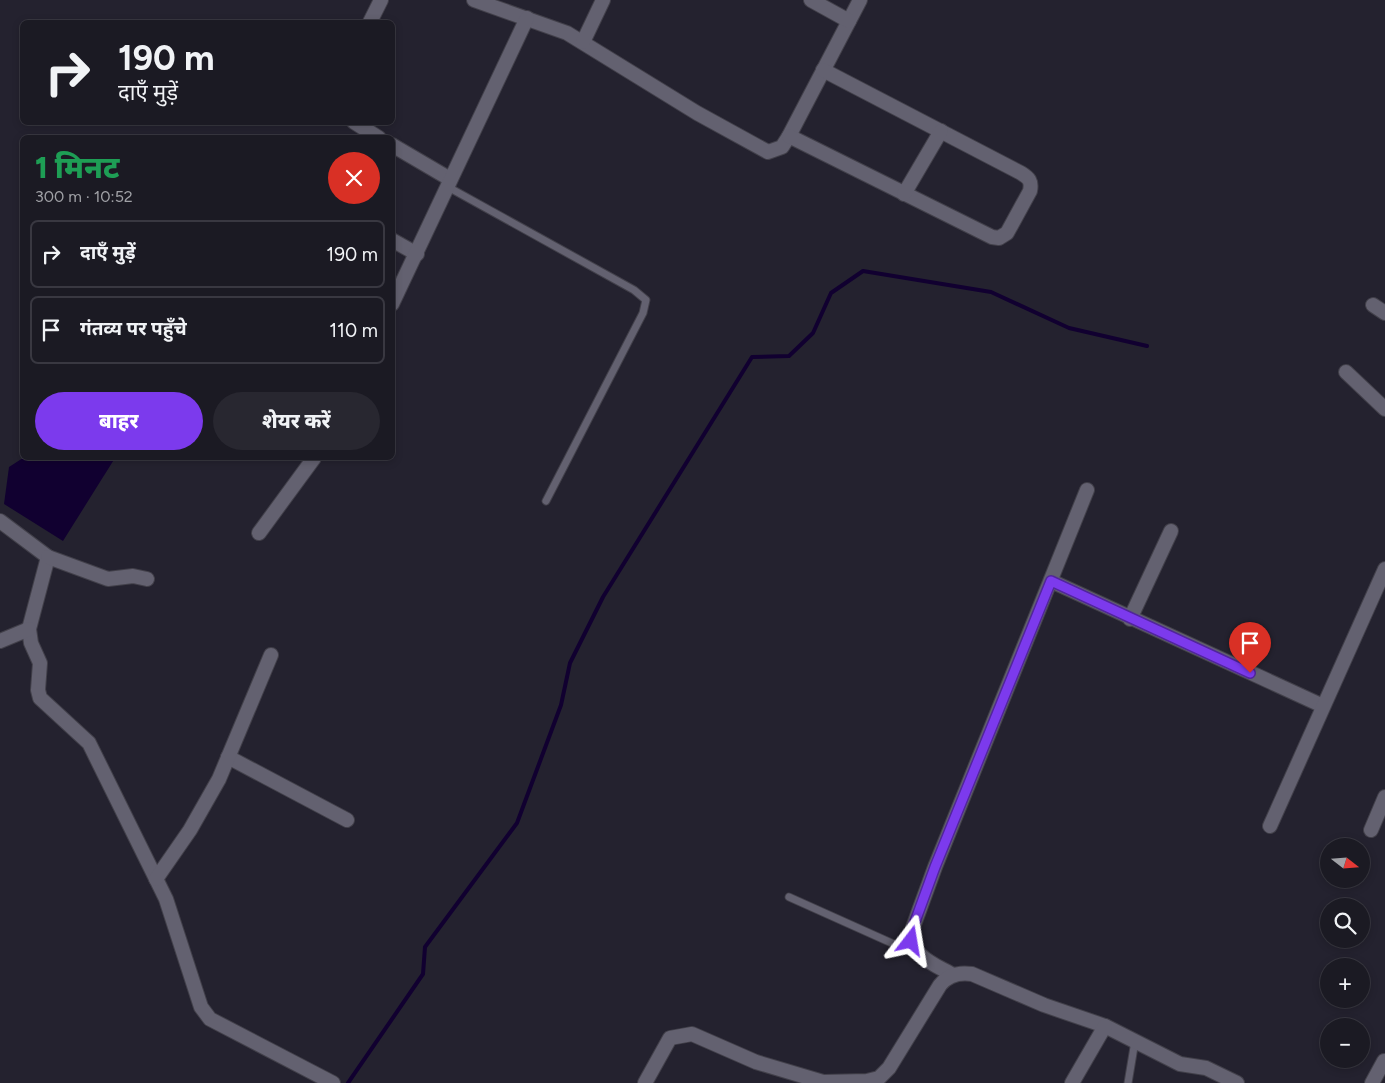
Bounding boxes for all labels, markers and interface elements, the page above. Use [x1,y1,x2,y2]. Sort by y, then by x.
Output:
text: 190 m [118,37,215,79]
icon: right [35,40,100,105]
text: दाएँ मुड़ें [118,79,178,106]
text: 1 मिनट [35,149,119,186]
button: close [328,152,380,204]
text: 300 m · 10:52 [35,187,133,206]
icon: right [37,240,65,268]
text: दाएँ मुड़ें [80,241,136,264]
text: 190 m [326,243,378,266]
icon: arrive [37,316,65,344]
text: गंतव्य पर पहुँचे [80,317,187,340]
text: 110 m [329,319,378,342]
button: बाहर [35,392,203,450]
button: शेयर करें [213,392,380,450]
pin [1229,622,1271,673]
icon: arrive [1236,629,1264,657]
north arrow [1320,838,1370,888]
map controls [1320,838,1370,1068]
button: search [1320,898,1370,948]
position arrow [884,914,936,966]
button: + [1320,958,1370,1008]
button: − [1320,1018,1370,1068]

